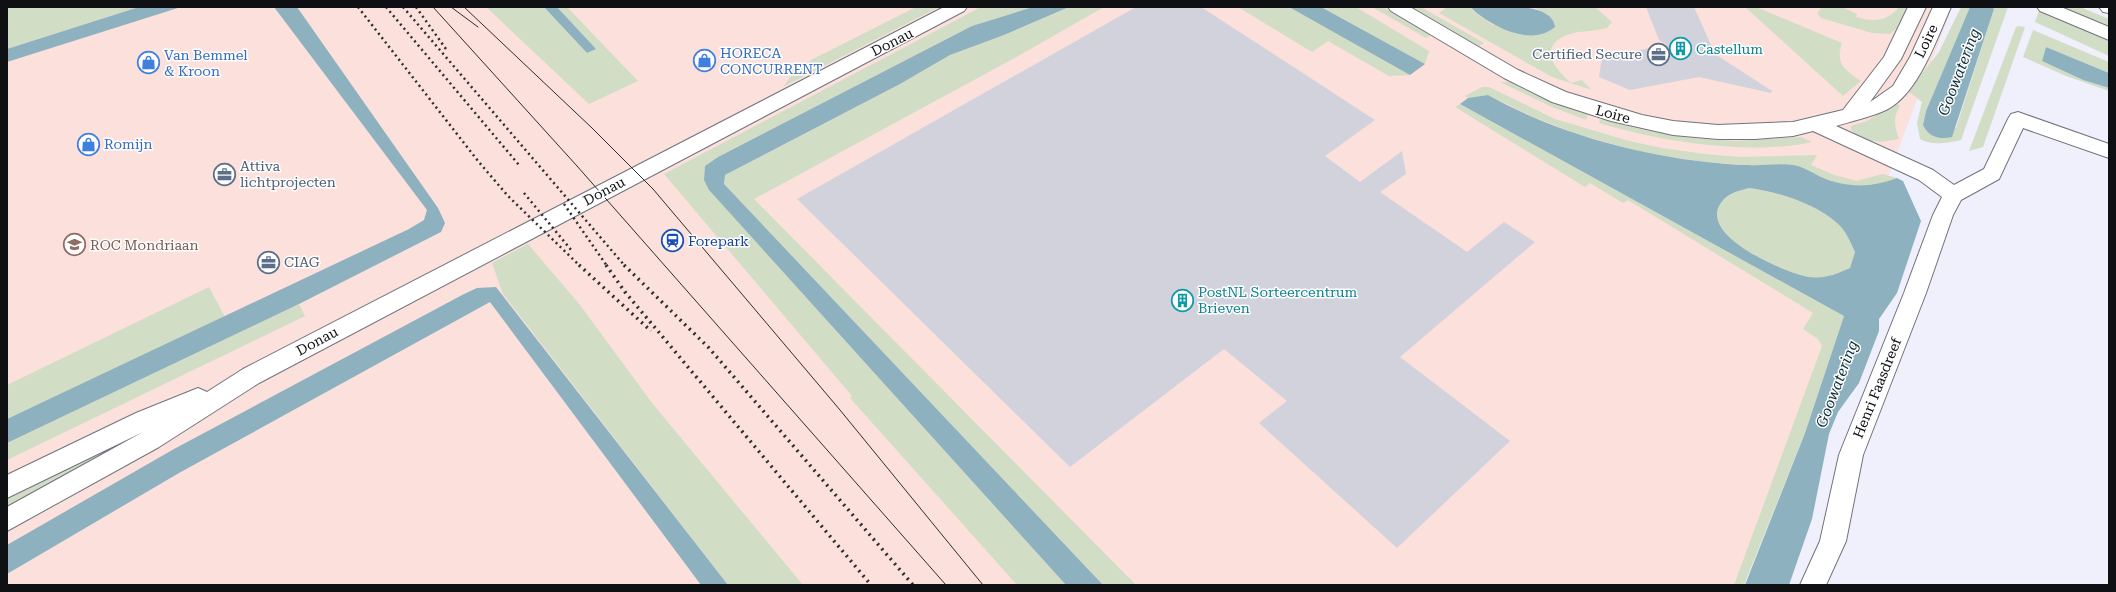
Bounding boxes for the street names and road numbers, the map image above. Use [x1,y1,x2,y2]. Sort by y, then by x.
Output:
street label: Loire [1911,21,1941,60]
street label: Donau [868,25,916,59]
street label: Loire [1594,102,1632,126]
street label: Donau [580,173,628,209]
street label: Donau [293,323,341,359]
street label: Henri Faasdreef [1850,335,1905,440]

